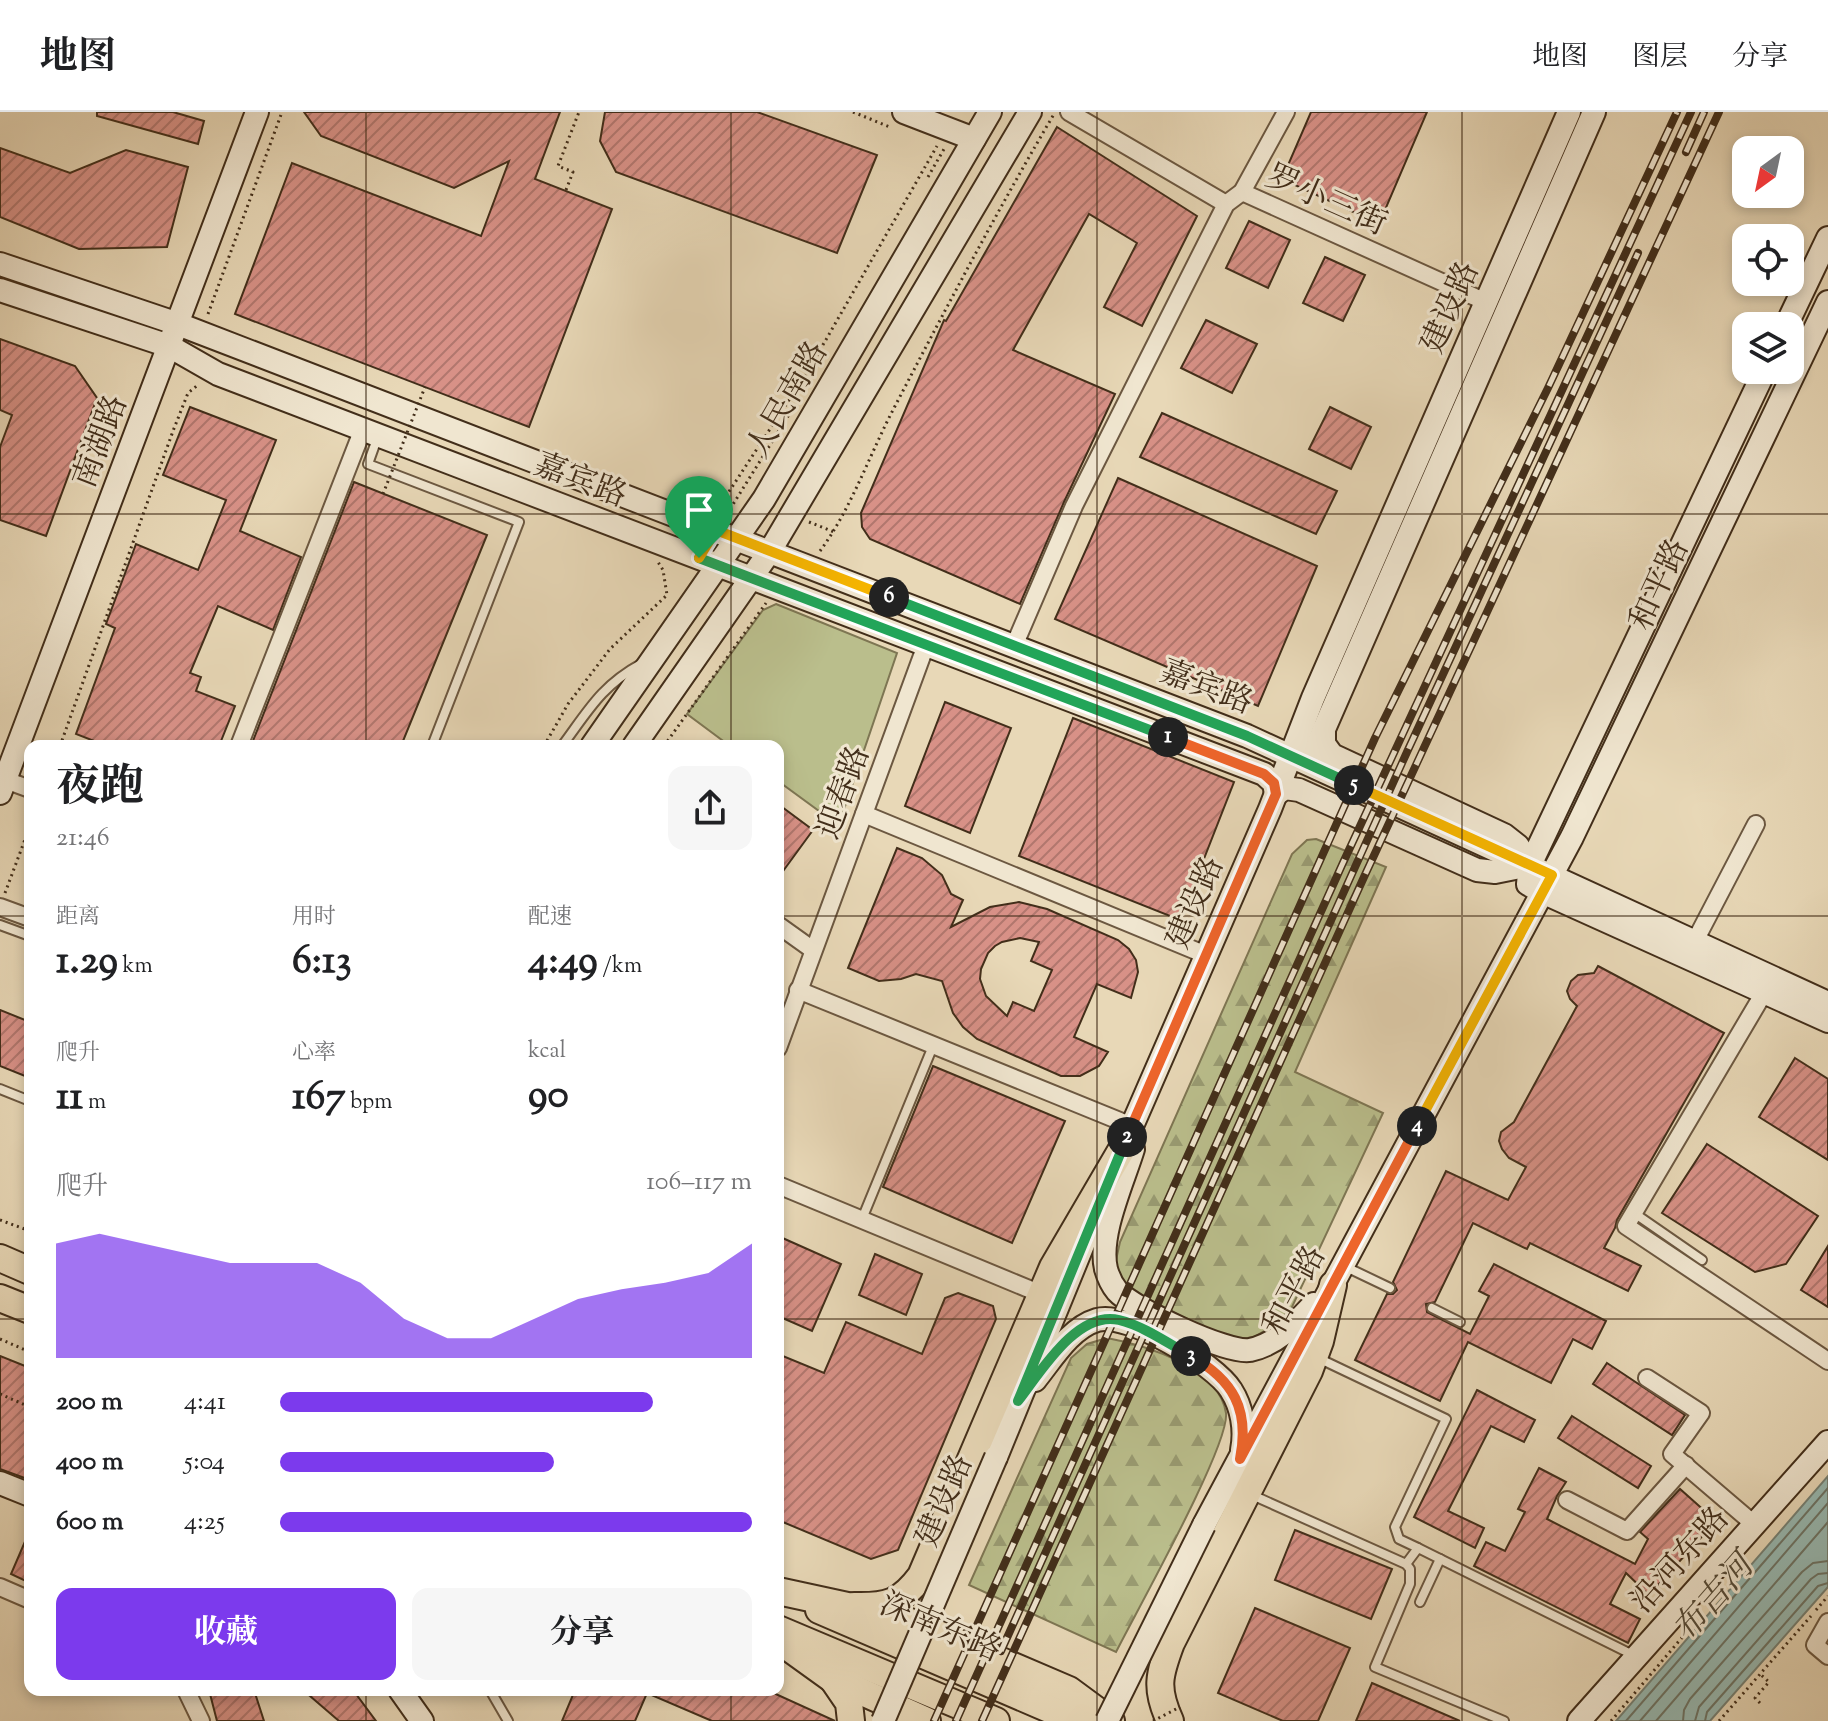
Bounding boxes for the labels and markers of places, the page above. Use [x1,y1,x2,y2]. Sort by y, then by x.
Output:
pin [665,476,733,558]
pin: 6 [869,577,909,617]
pin: 1 [1148,717,1188,757]
pin: 5 [1334,765,1374,805]
pin: 4 [1397,1106,1437,1146]
pin: 2 [1107,1117,1147,1157]
pin: 3 [1171,1336,1211,1376]

